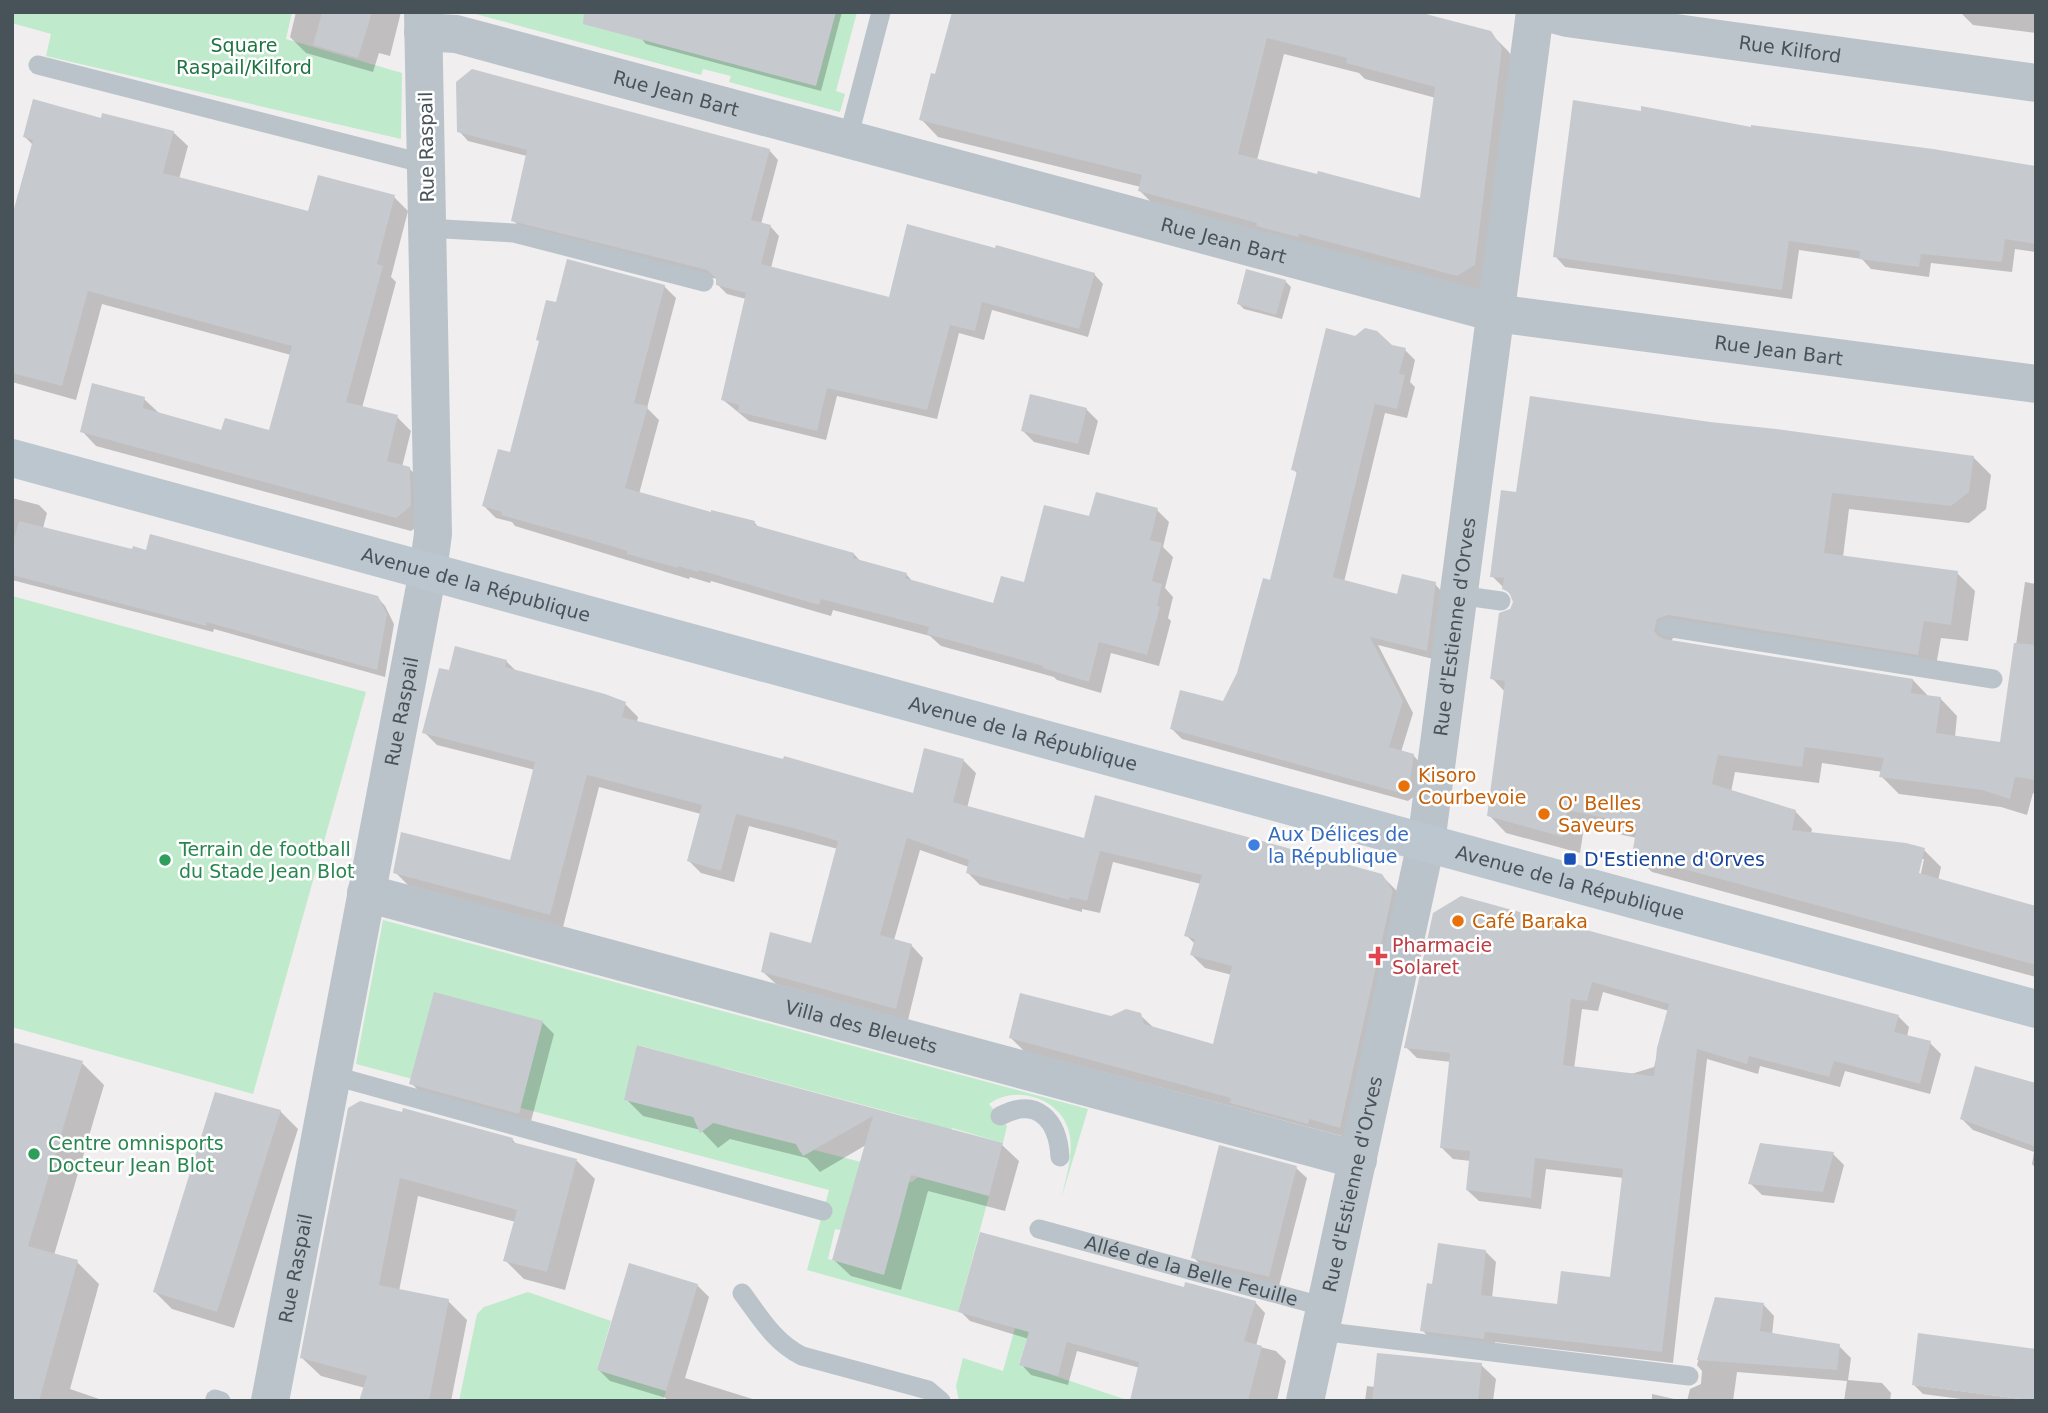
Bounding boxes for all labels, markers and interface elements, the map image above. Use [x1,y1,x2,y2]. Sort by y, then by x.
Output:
street label: Rue Kilford [1738,31,1843,67]
park label: Square Raspail/Kilford [176,34,312,78]
street label: Rue Jean Bart [611,66,741,120]
street label: Rue Raspail [414,91,438,203]
street label: Rue Jean Bart [1159,213,1289,268]
street label: Rue Jean Bart [1713,331,1844,370]
street label: Rue d'Estienne d'Orves [1429,516,1480,738]
street label: Avenue de la République [359,543,593,626]
street label: Rue Raspail [380,655,422,768]
street label: Avenue de la République [906,692,1140,775]
place label: Kisoro Courbevoie [1418,764,1526,808]
marker: Kisoro Courbevoie [1396,778,1412,794]
place label: O' Belles Saveurs [1558,792,1641,836]
marker: O' Belles Saveurs [1536,806,1552,822]
place label: Aux Délices de la République [1268,823,1409,867]
marker: Aux Délices de la République [1246,837,1262,853]
place label: Terrain de football du Stade Jean Blot [178,838,355,882]
street label: Avenue de la République [1453,841,1687,924]
place label: D'Estienne d'Orves [1584,848,1765,870]
marker: D'Estienne d'Orves [1562,851,1578,867]
marker: Terrain de football du Stade Jean Blot [157,852,173,868]
place label: Café Baraka [1472,910,1588,932]
marker: Café Baraka [1450,913,1466,929]
place label: Pharmacie Solaret [1392,934,1492,978]
marker: Pharmacie Solaret [1370,948,1386,964]
street label: Villa des Bleuets [783,995,940,1057]
street label: Rue d'Estienne d'Orves [1318,1074,1386,1294]
place label: Centre omnisports Docteur Jean Blot [48,1132,224,1176]
marker: Centre omnisports Docteur Jean Blot [26,1146,42,1162]
street label: Rue Raspail [274,1212,316,1325]
street label: Allée de la Belle Feuille [1082,1231,1300,1310]

